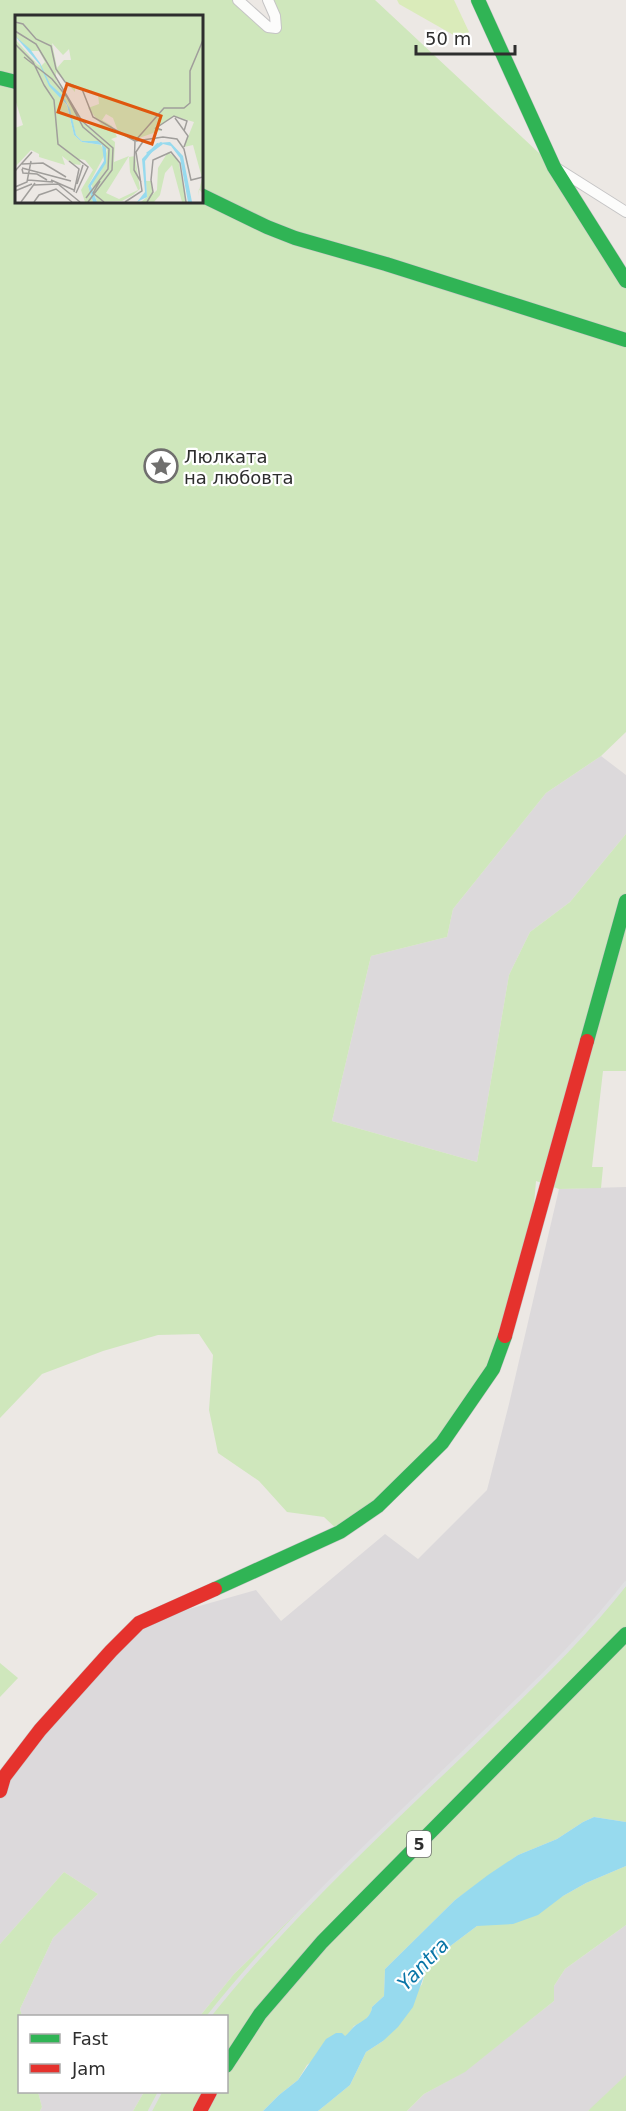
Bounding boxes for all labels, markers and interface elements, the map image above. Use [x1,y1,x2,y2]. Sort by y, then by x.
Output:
inset map [15,15,202,202]
scale bar [416,18,515,56]
text: 50 m [425,28,471,49]
place label: Люлката на любовта [184,446,293,488]
place icon: Люлката на любовта [143,448,179,484]
road number: 5 [407,1831,431,1857]
water label: Yantra [392,1933,454,1995]
legend [18,2015,228,2093]
text: Fast [72,2028,108,2049]
text: Jam [71,2058,106,2079]

